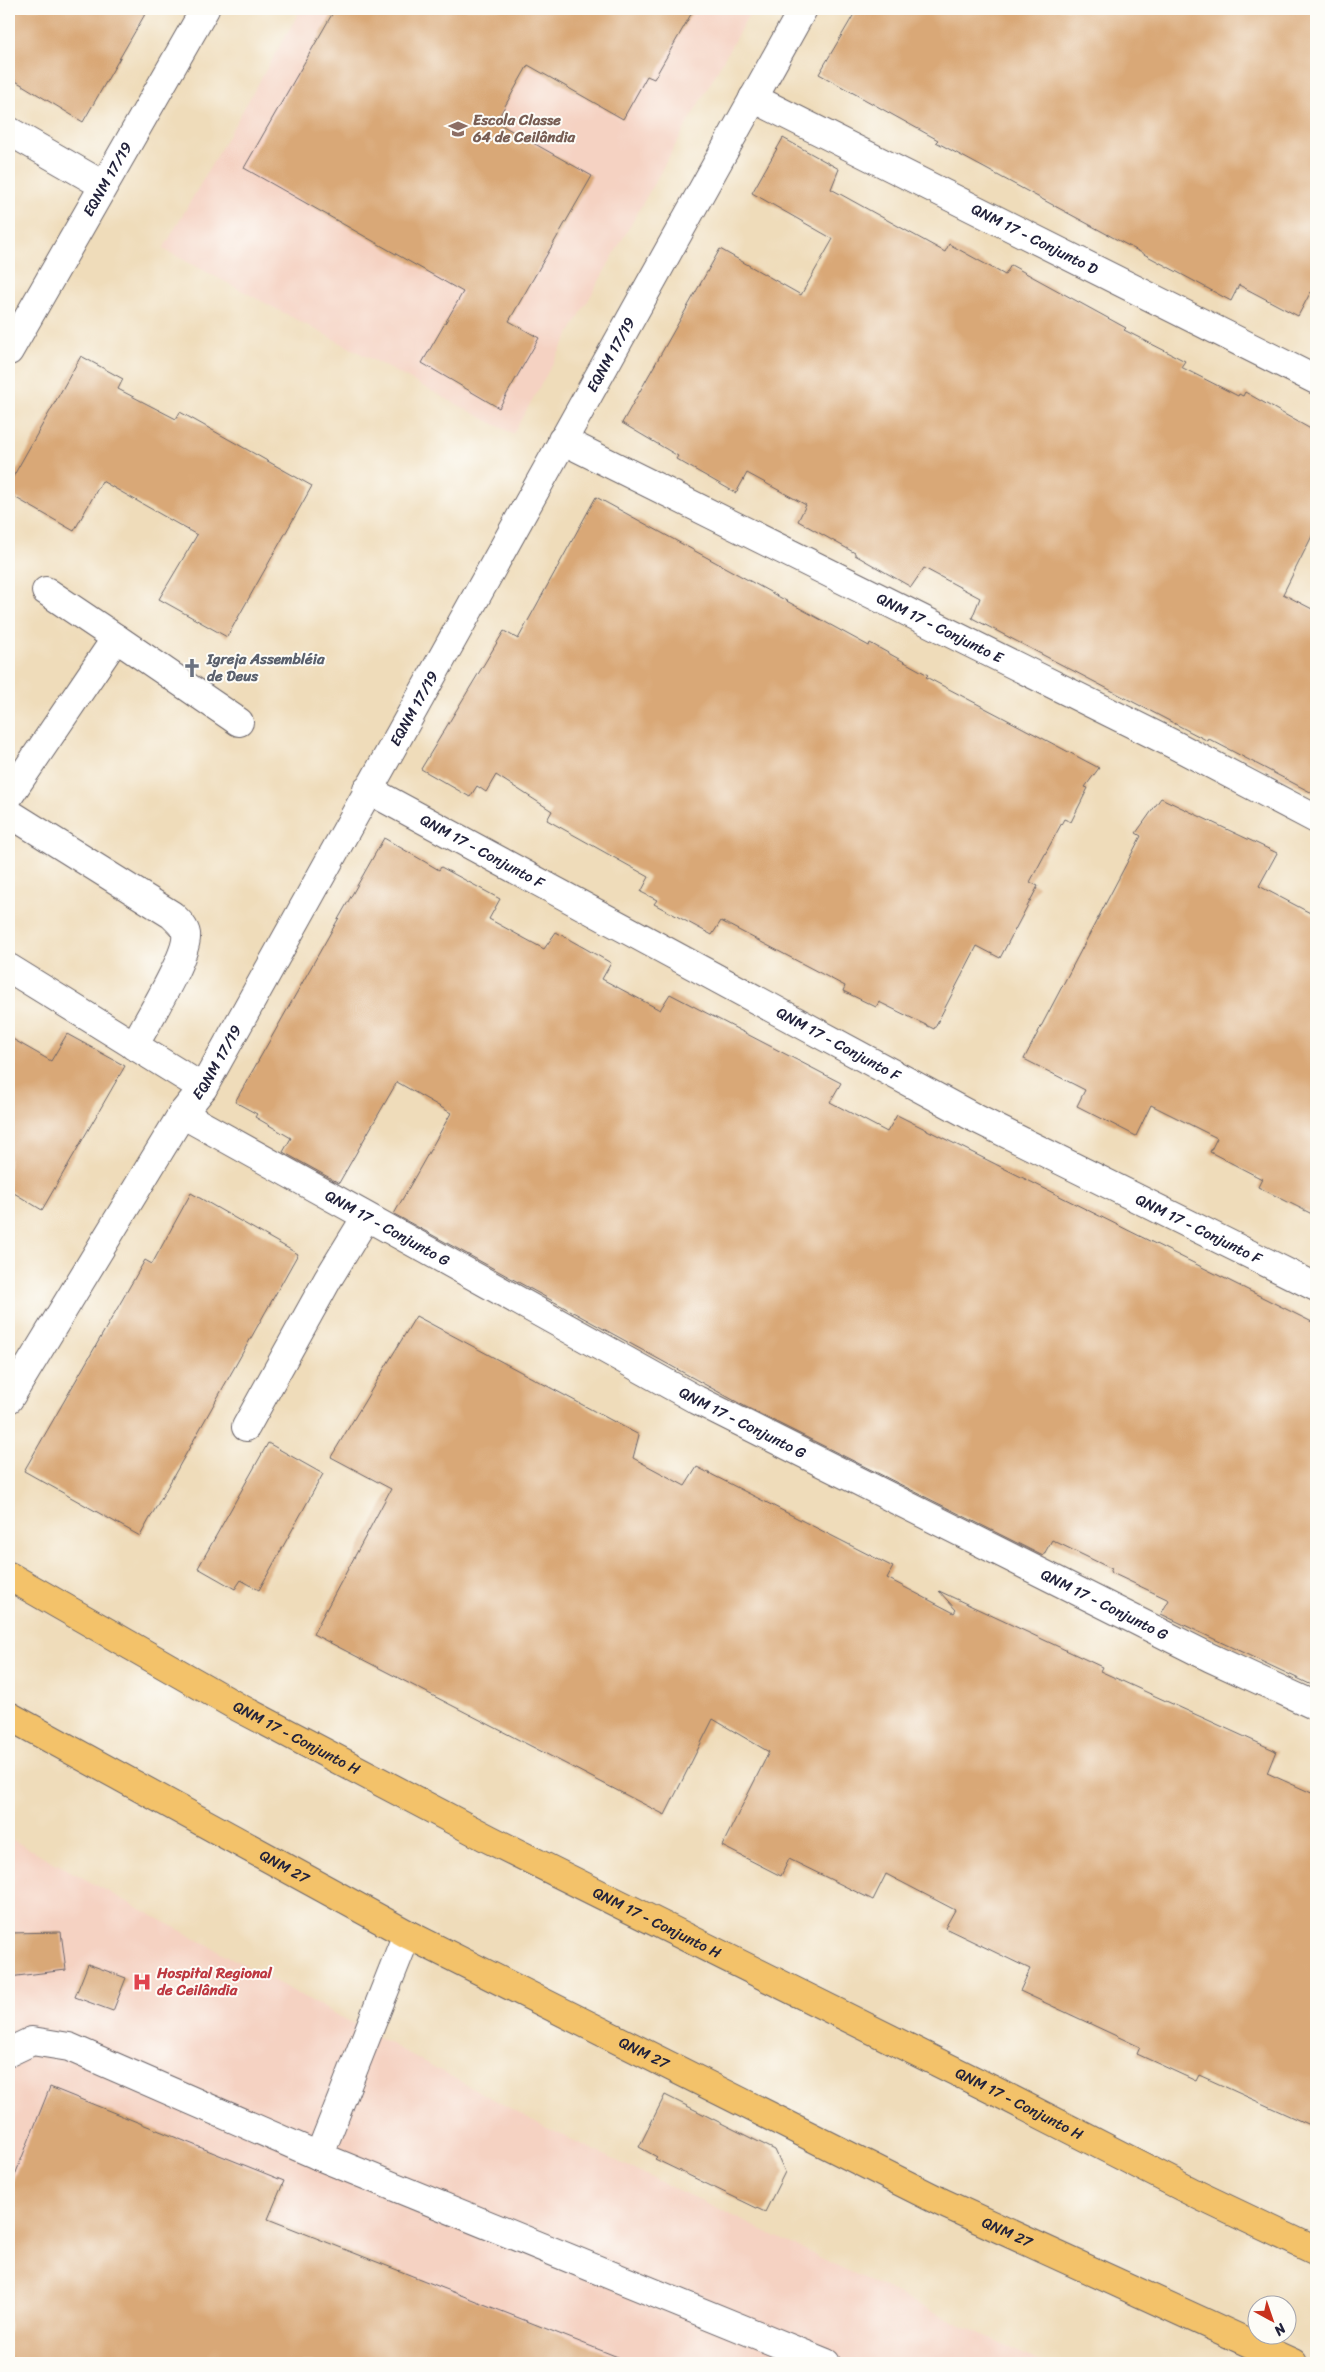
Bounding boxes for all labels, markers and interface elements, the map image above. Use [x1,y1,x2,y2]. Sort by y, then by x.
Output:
place label: Escola Classe 64 de Ceilândia [472,107,576,150]
school or university icon: Escola Classe 64 de Ceilândia [447,118,469,140]
street label: EQNM 17/19 [76,137,139,222]
street label: QNM 17 - Conjunto D [967,196,1103,282]
street label: EQNM 17/19 [579,312,642,397]
street label: QNM 17 - Conjunto E [872,585,1009,671]
place label: Igreja Assembléia de Deus [206,646,325,689]
church icon: Igreja Assembléia de Deus [181,657,203,679]
street label: EQNM 17/19 [383,666,445,751]
street label: QNM 17 - Conjunto F [415,807,550,896]
street label: QNM 17 - Conjunto F [771,1000,906,1089]
street label: EQNM 17/19 [185,1020,249,1106]
street label: QNM 17 - Conjunto G [320,1183,455,1274]
street label: QNM 17 - Conjunto F [1131,1187,1267,1272]
street label: QNM 17 - Conjunto G [674,1379,811,1466]
street label: QNM 17 - Conjunto G [1036,1562,1173,1648]
street label: QNM 17 - Conjunto H [228,1694,365,1782]
street label: QNM 27 [255,1843,315,1892]
street label: QNM 17 - Conjunto H [588,1880,726,1966]
place label: Hospital Regional de Ceilândia [156,1960,273,2003]
hospital icon: Hospital Regional de Ceilândia [131,1971,153,1993]
street label: QNM 27 [614,2029,675,2077]
street label: QNM 17 - Conjunto H [951,2060,1088,2147]
street label: QNM 27 [977,2209,1038,2256]
north arrow [1248,2294,1298,2344]
text: N [1268,2316,1293,2342]

